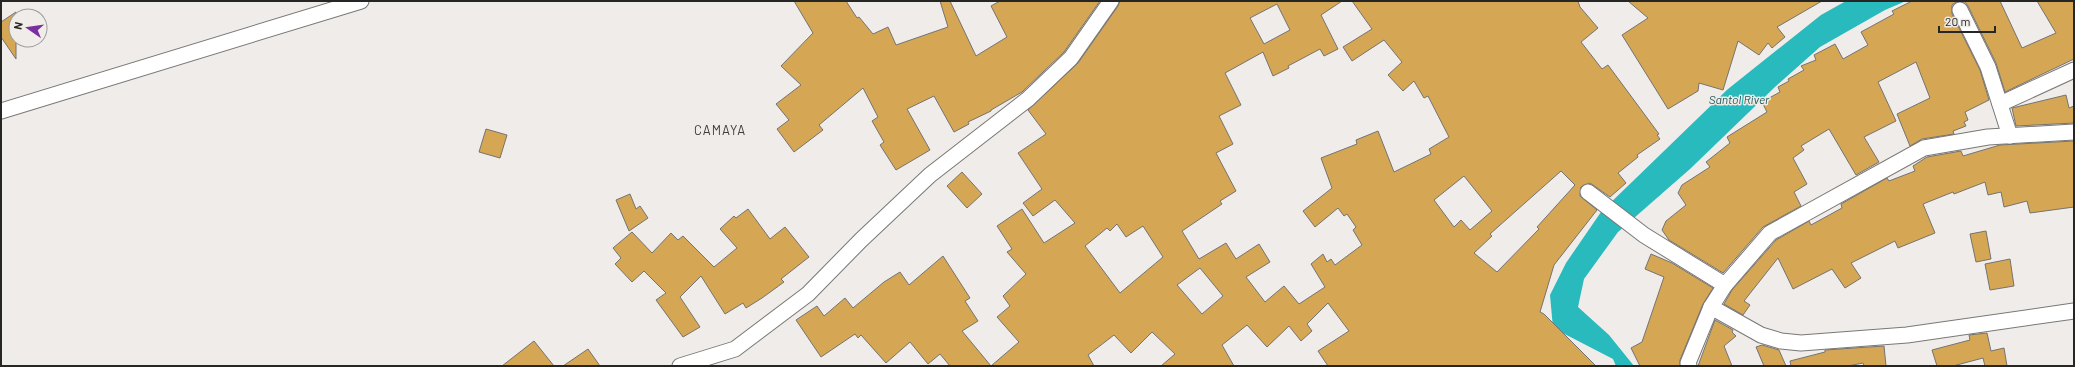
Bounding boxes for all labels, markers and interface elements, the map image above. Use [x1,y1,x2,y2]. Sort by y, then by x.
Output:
north arrow [8,8,48,48]
scale bar [1939,8,1995,34]
text: 20 m [1945,14,1971,28]
text: N [11,21,25,31]
water label: Santol River [1709,92,1770,106]
district label: CAMAYA [694,122,746,138]

